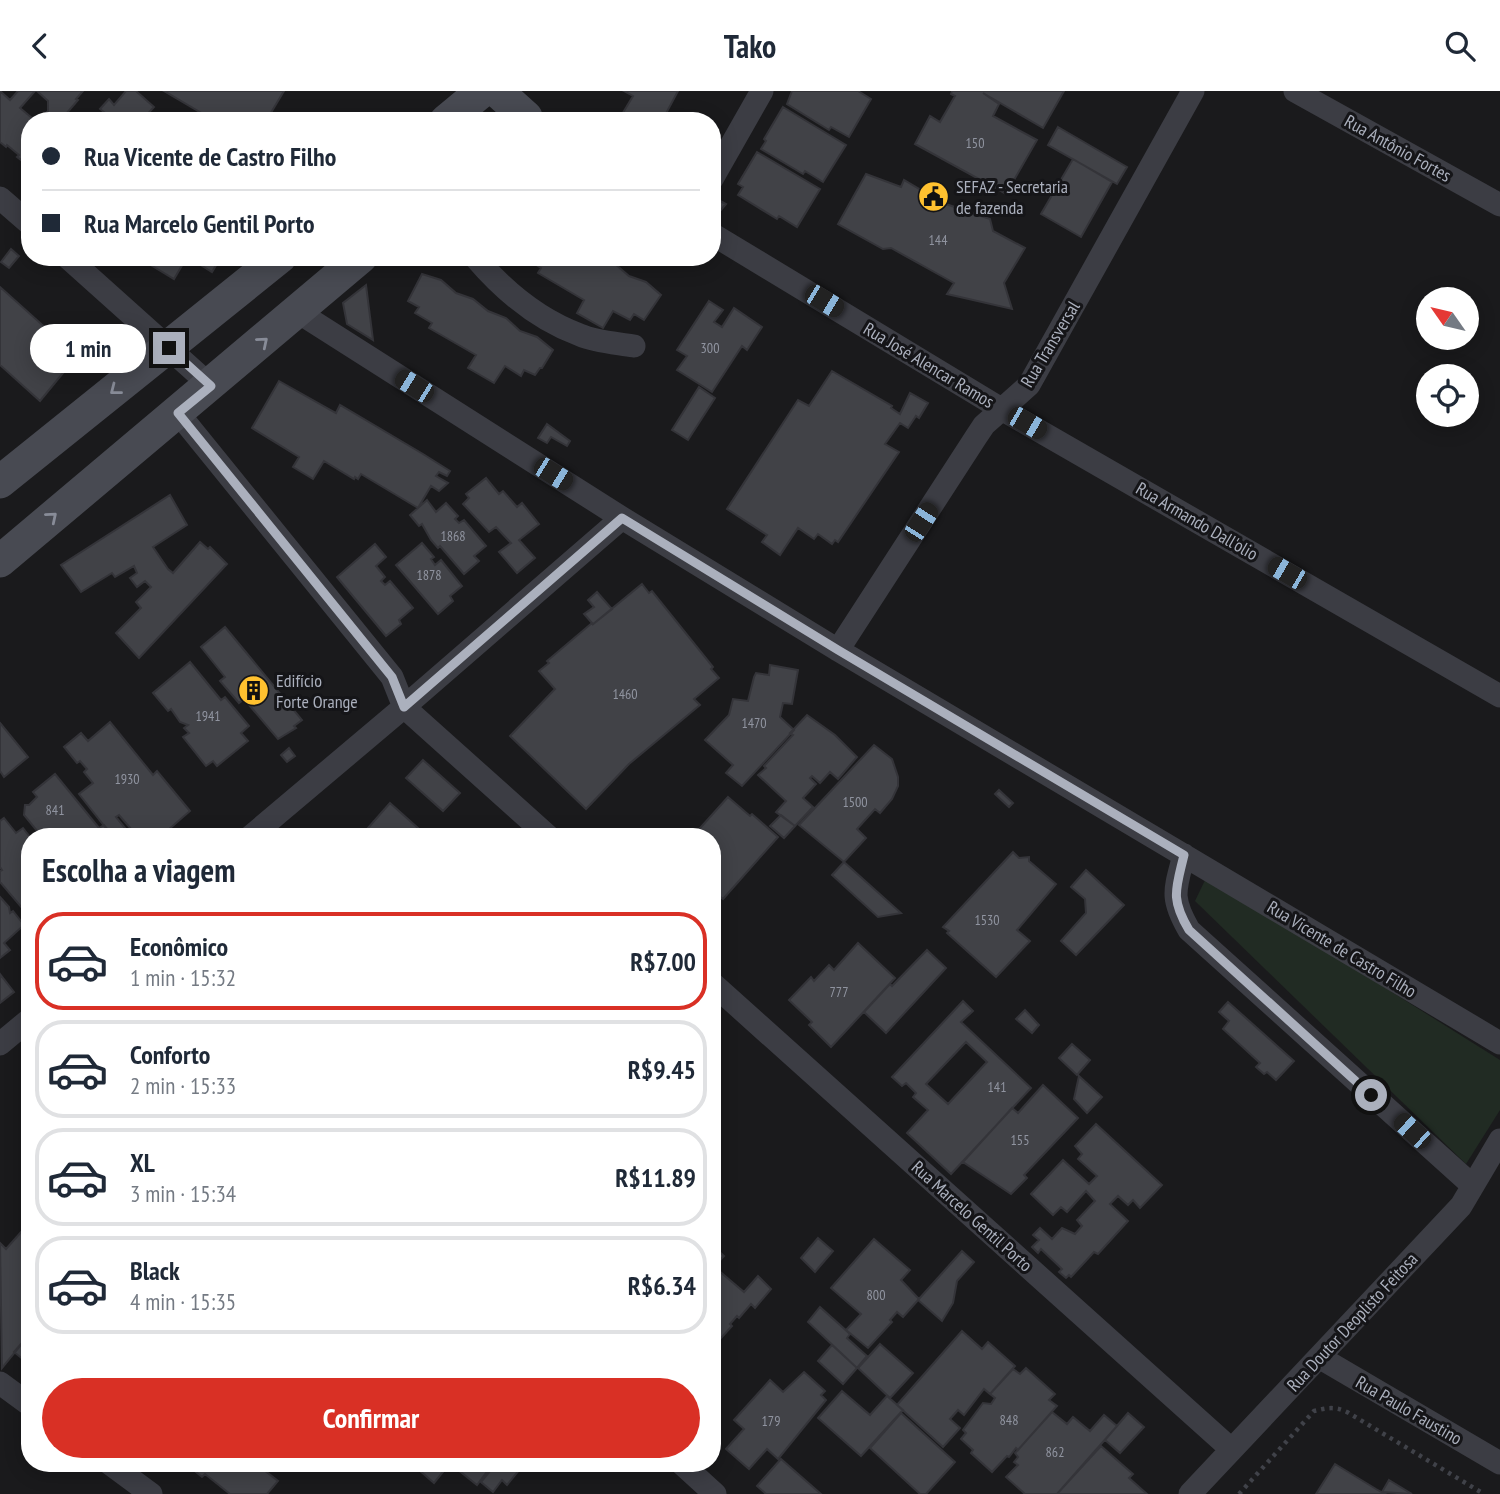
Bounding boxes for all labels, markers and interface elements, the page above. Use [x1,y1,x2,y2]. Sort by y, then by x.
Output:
text: Tako [724,25,776,67]
icon: back [21,27,59,65]
icon: search [1441,27,1479,65]
street label: Rua Antônio Fortes [1341,109,1455,187]
house number: 150 [966,134,984,152]
text: Rua Vicente de Castro Filho [84,140,336,173]
place label: SEFAZ - Secretaria de fazenda [956,175,1068,219]
public building icon: SEFAZ - Secretaria de fazenda [916,179,950,213]
text: Rua Marcelo Gentil Porto [84,207,315,240]
house number: 144 [929,231,948,249]
car [801,281,848,321]
north arrow [1416,287,1479,350]
map controls [1416,287,1479,427]
street label: Rua Transversal [1015,296,1085,391]
street label: Rua José Alencar Ramos [860,317,998,413]
callout: 1 min [29,323,144,373]
route end [153,332,185,364]
text: 1 min [65,334,111,363]
one-way arrow [254,338,267,350]
house number: 300 [701,339,719,357]
button: locate [1416,364,1479,427]
car [391,366,438,406]
one-way arrow [111,382,123,395]
car [1004,403,1051,443]
car [530,454,577,494]
street label: Rua Armando Dall'olio [1132,477,1262,565]
car [901,499,942,545]
one-way arrow [44,513,57,525]
house number: 1868 [440,527,466,545]
car [1264,553,1311,593]
house number: 1878 [416,566,442,584]
place label: Edifício Forte Orange [276,669,358,713]
building icon: Edifício Forte Orange [236,673,270,707]
house number: 1460 [612,685,638,703]
house number: 1941 [195,707,221,725]
house number: 1470 [741,714,767,732]
house number: 1930 [114,770,140,788]
house number: 1500 [842,793,868,811]
house number: 841 [46,801,64,819]
text: Escolha a viagem [42,849,235,891]
street label: Rua Vicente de Castro Filho [1263,895,1421,1003]
house number: 1530 [974,911,1000,929]
icon: car [46,930,109,993]
text: Econômico [130,930,228,963]
text: R$7.00 [630,945,696,978]
text: 1 min · 15:32 [130,963,236,992]
house number: 777 [830,983,848,1001]
icon: car [46,1038,109,1101]
text: Conforto [130,1038,210,1071]
text: R$9.45 [628,1053,696,1086]
text: 2 min · 15:33 [130,1071,236,1100]
house number: 141 [988,1078,1006,1096]
route start [1355,1079,1387,1111]
car [1390,1109,1435,1153]
house number: 155 [1011,1131,1029,1149]
icon: car [46,1146,109,1209]
text: XL [130,1146,155,1179]
street label: Rua Marcelo Gentil Porto [907,1156,1037,1276]
text: R$11.89 [615,1161,696,1194]
text: 3 min · 15:34 [130,1179,236,1208]
street label: Rua Doutor Deoplisto Feitosa [1282,1248,1422,1396]
icon: car [46,1254,109,1317]
text: Black [130,1254,180,1287]
text: R$6.34 [628,1269,696,1302]
house number: 800 [867,1286,885,1304]
text: 4 min · 15:35 [130,1287,236,1316]
street label: Rua Paulo Faustino [1352,1370,1466,1450]
button: Confirmar [42,1378,700,1458]
house number: 848 [1000,1411,1018,1429]
house number: 179 [762,1412,780,1430]
house number: 862 [1046,1443,1064,1461]

